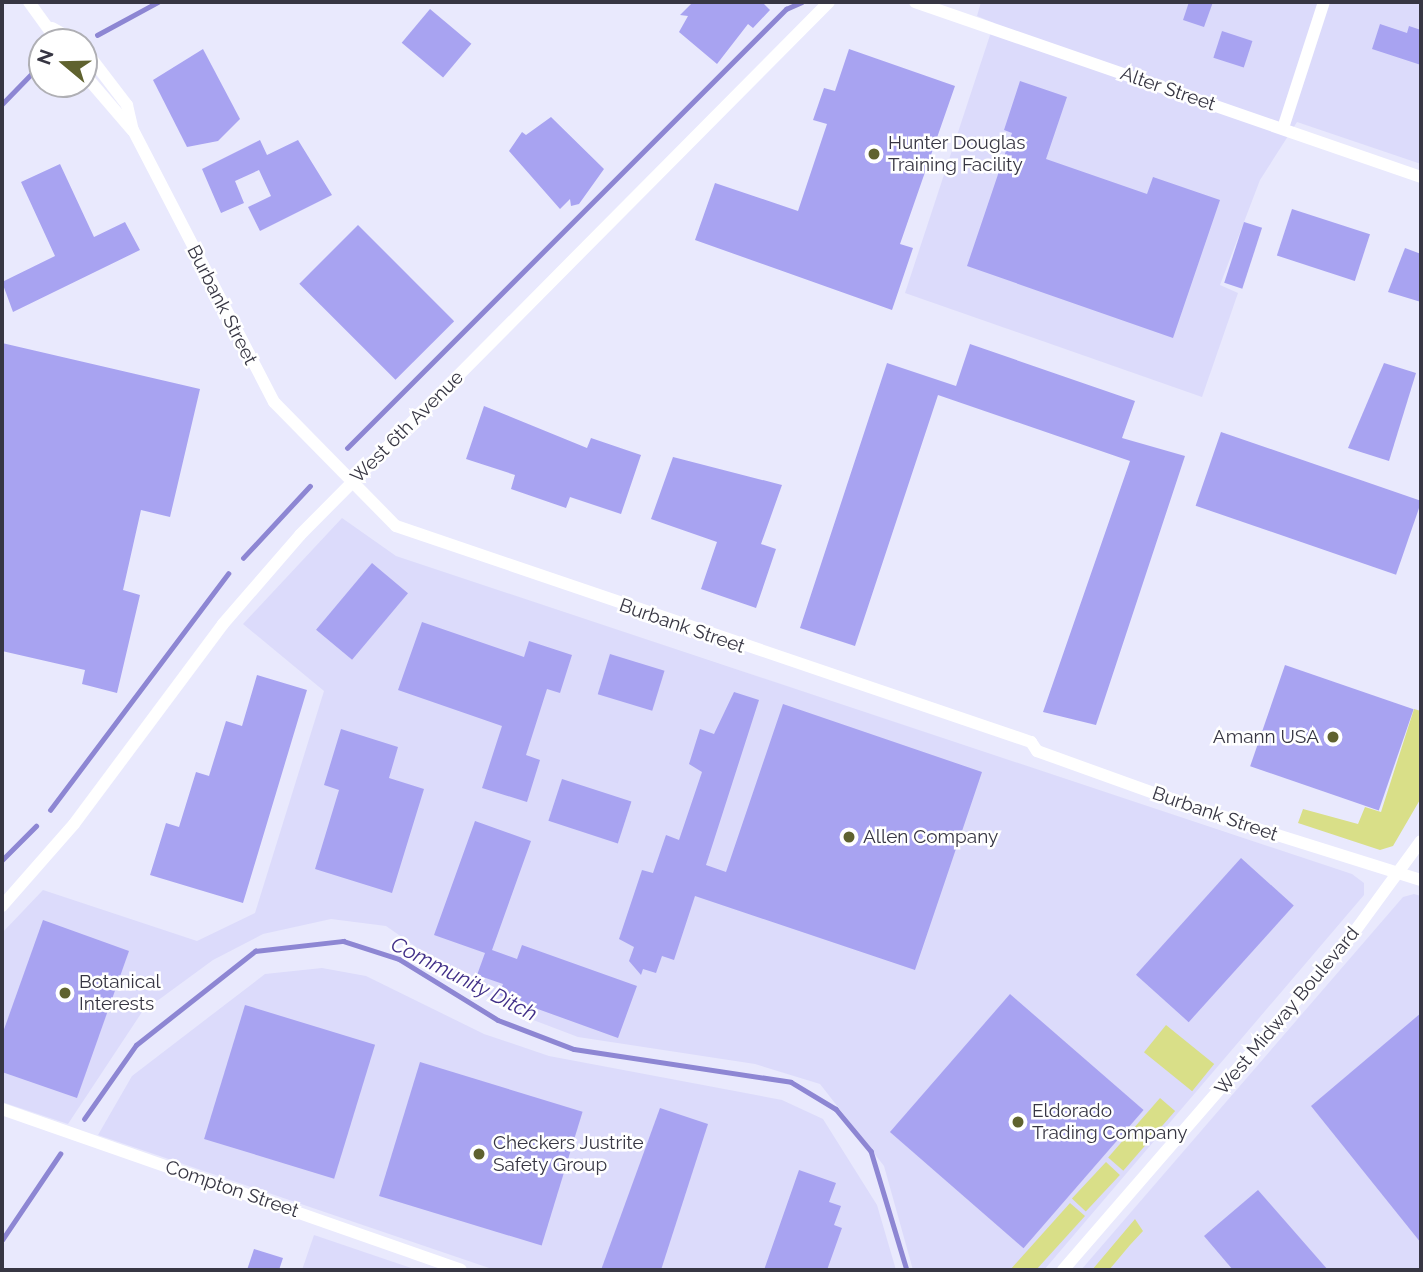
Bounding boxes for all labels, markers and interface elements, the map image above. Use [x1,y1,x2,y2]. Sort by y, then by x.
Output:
north arrow [28,28,98,98]
text: N [32,46,58,67]
street label: Alter Street [1117,62,1219,116]
place label: Hunter Douglas Training Facility [888,132,1026,176]
marker: Hunter Douglas Training Facility [866,146,882,162]
street label: Burbank Street [182,241,262,369]
street label: West 6th Avenue [346,366,468,488]
street label: Burbank Street [616,594,748,658]
place label: Amann USA [1213,726,1319,748]
marker: Amann USA [1325,729,1341,745]
street label: Burbank Street [1149,782,1281,846]
place label: Allen Company [863,826,998,848]
marker: Allen Company [841,829,857,845]
street label: West Midway Boulevard [1210,922,1364,1100]
water label: Community Ditch [386,931,542,1027]
place label: Botanical Interests [79,971,161,1015]
marker: Botanical Interests [57,985,73,1001]
place label: Eldorado Trading Company [1032,1100,1188,1144]
marker: Eldorado Trading Company [1010,1114,1026,1130]
place label: Checkers Justrite Safety Group [493,1132,644,1176]
marker: Checkers Justrite Safety Group [471,1146,487,1162]
street label: Compton Street [162,1156,302,1222]

